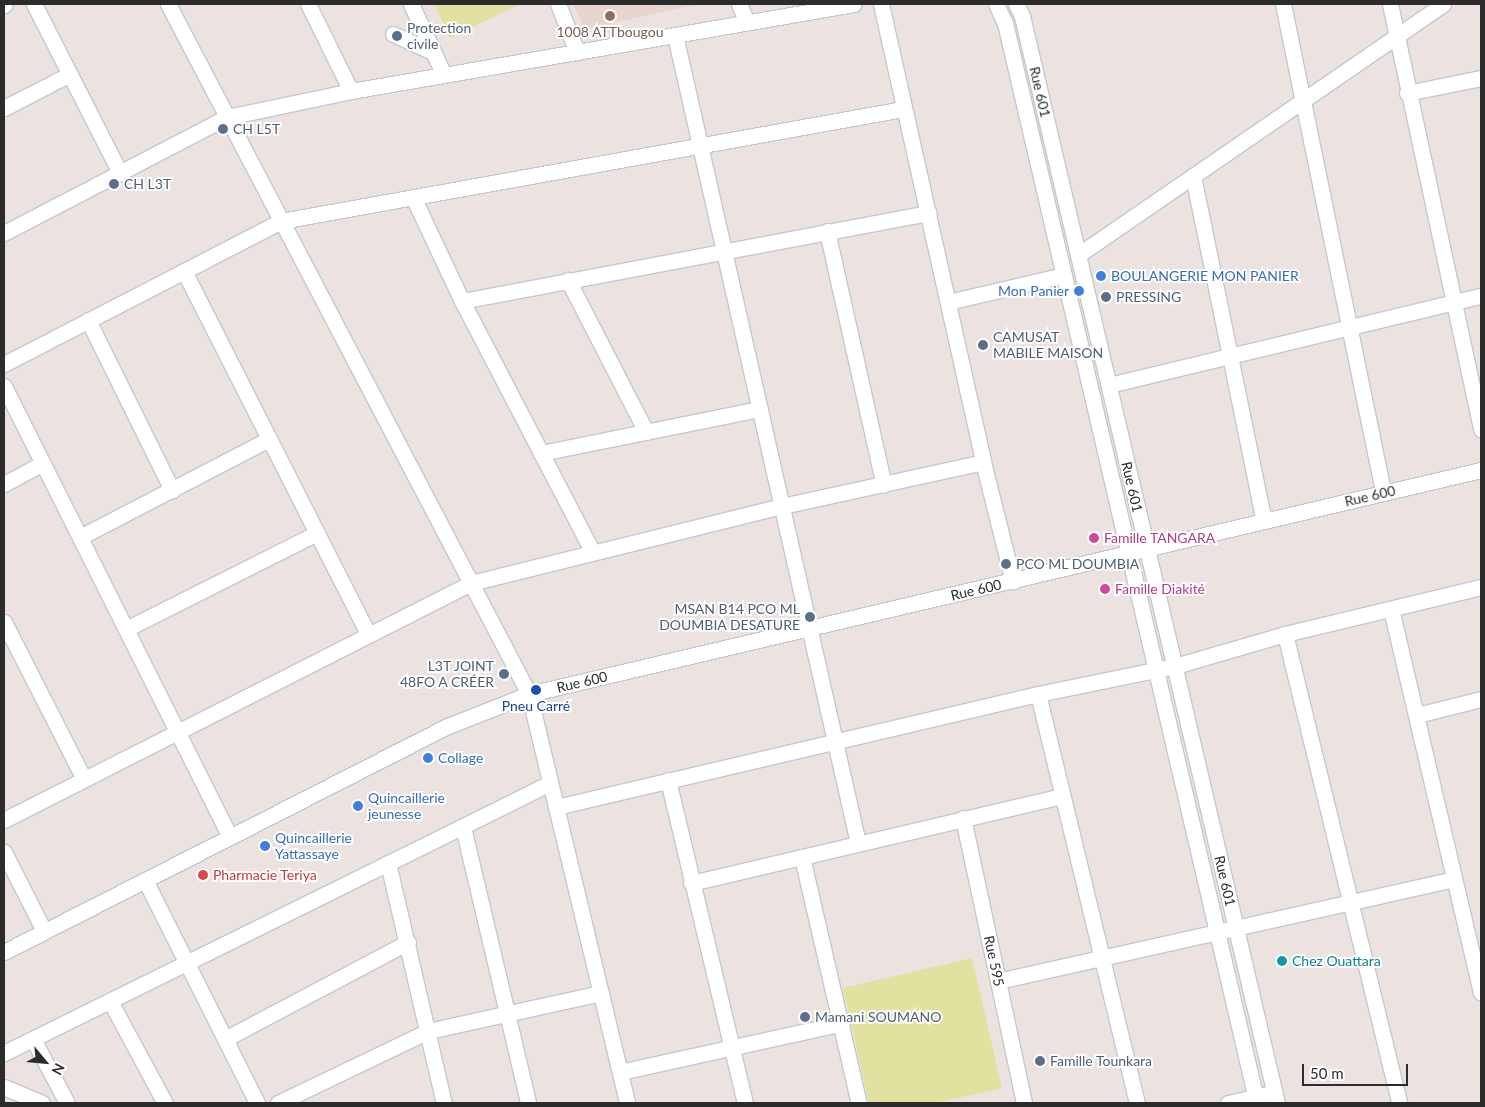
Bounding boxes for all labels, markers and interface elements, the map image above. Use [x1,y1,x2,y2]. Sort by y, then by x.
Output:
marker: 1008 ATTbougou [604,10,616,22]
place label: Protection civile [407,20,471,52]
place label: 1008 ATTbougou [556,24,664,40]
marker: Protection civile [391,30,403,42]
street label: Rue 601 [1026,65,1054,119]
place label: CH L5T [233,121,280,137]
marker: CH L5T [217,123,229,135]
place label: CH L3T [124,176,171,192]
marker: CH L3T [108,178,120,190]
place label: BOULANGERIE MON PANIER [1111,268,1299,284]
marker: BOULANGERIE MON PANIER [1095,270,1107,282]
place label: Mon Panier [998,283,1069,299]
marker: Mon Panier [1073,285,1085,297]
place label: PRESSING [1116,289,1181,305]
marker: PRESSING [1100,291,1112,303]
place label: CAMUSAT MABILE MAISON [993,329,1103,362]
marker: CAMUSAT MABILE MAISON [977,339,989,351]
street label: Rue 601 [1118,460,1146,514]
street label: Rue 600 [1343,482,1397,510]
place label: Famille TANGARA [1104,530,1216,546]
marker: Famille TANGARA [1088,532,1100,544]
place label: PCO ML DOUMBIA [1016,556,1140,572]
marker: PCO ML DOUMBIA [1000,558,1012,570]
street label: Rue 600 [949,576,1003,604]
place label: Famille Diakité [1115,581,1205,597]
marker: Famille Diakité [1099,583,1111,595]
place label: MSAN B14 PCO ML DOUMBIA DESATURE [659,601,800,634]
marker: MSAN B14 PCO ML DOUMBIA DESATURE [804,611,816,623]
place label: L3T JOINT 48FO A CRÉER [399,658,494,690]
marker: L3T JOINT 48FO A CRÉER [498,668,510,680]
street label: Rue 600 [555,668,609,696]
marker: Pneu Carré [530,684,542,696]
place label: Pneu Carré [502,698,570,714]
place label: Collage [438,750,483,766]
marker: Collage [422,752,434,764]
place label: Quincaillerie jeunesse [368,790,445,822]
marker: Quincaillerie jeunesse [352,800,364,812]
place label: Quincaillerie Yattassaye [275,830,352,862]
marker: Quincaillerie Yattassaye [259,840,271,852]
street label: Rue 601 [1211,854,1239,908]
place label: Pharmacie Teriya [213,867,317,883]
marker: Pharmacie Teriya [197,869,209,881]
street label: Rue 595 [980,934,1008,988]
place label: Chez Ouattara [1292,953,1381,969]
marker: Chez Ouattara [1276,955,1288,967]
place label: Mamani SOUMANO [815,1009,941,1025]
marker: Mamani SOUMANO [799,1011,811,1023]
north arrow [20,1037,70,1087]
place label: Famille Tounkara [1050,1053,1152,1069]
scale bar [1305,1054,1411,1086]
marker: Famille Tounkara [1034,1055,1046,1067]
text: N [49,1061,69,1078]
text: 50 m [1310,1064,1344,1082]

